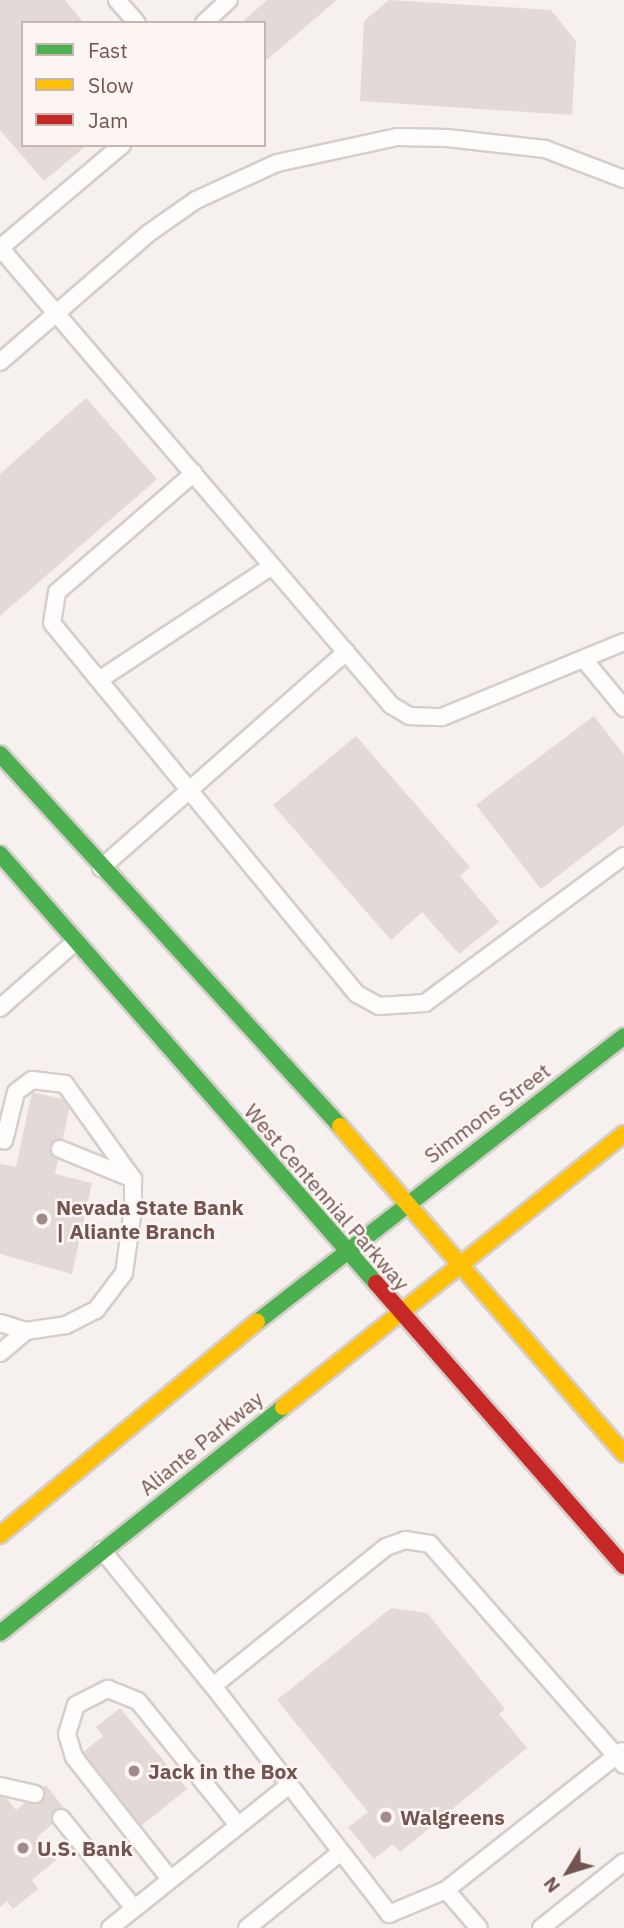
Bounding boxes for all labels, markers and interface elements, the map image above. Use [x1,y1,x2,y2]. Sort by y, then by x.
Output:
legend [21,21,266,147]
text: Fast [88,36,128,64]
text: Slow [88,71,134,99]
text: Jam [88,106,128,134]
street label: Simmons Street [419,1058,555,1168]
street label: West Centennial Parkway [239,1099,415,1295]
place label: Nevada State Bank | Aliante Branch [56,1194,244,1244]
marker: Nevada State Bank | Aliante Branch [34,1211,50,1227]
street label: Aliante Parkway [134,1386,268,1500]
place label: Jack in the Box [148,1758,298,1784]
marker: Jack in the Box [126,1763,142,1779]
place label: Walgreens [400,1804,505,1830]
marker: Walgreens [378,1809,394,1825]
place label: U.S. Bank [37,1835,133,1861]
north arrow [533,1837,603,1907]
marker: U.S. Bank [15,1840,31,1856]
text: N [538,1872,565,1898]

